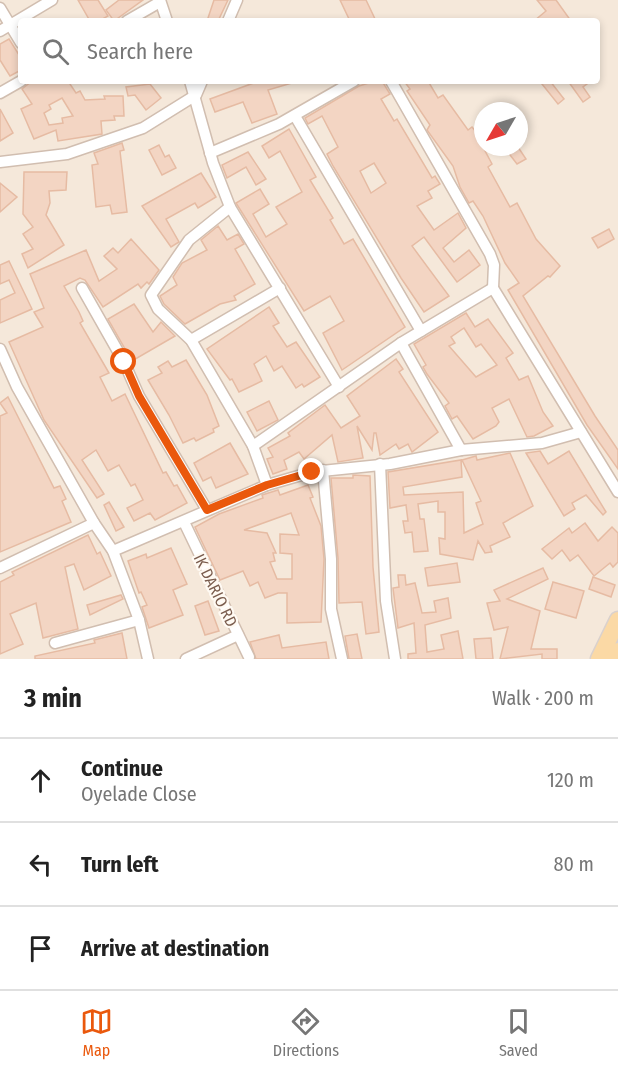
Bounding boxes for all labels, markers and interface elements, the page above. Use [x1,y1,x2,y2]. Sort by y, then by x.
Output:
search box [18,18,600,84]
icon: search [39,35,72,68]
text: Search here [87,38,193,65]
north arrow [474,102,528,156]
route start [110,348,136,374]
route end [298,458,324,484]
street label: IK DARIO RD [190,551,241,630]
text: 3 min [24,683,82,714]
text: Walk · 200 m [492,686,594,710]
text: Continue [81,755,163,782]
icon: ahead [24,764,57,797]
text: 120 m [547,768,594,792]
text: Oyelade Close [81,782,197,806]
icon: left [24,848,57,881]
text: Turn left [81,851,159,878]
text: 80 m [554,852,594,876]
icon: arrive [24,932,57,965]
text: Arrive at destination [81,935,269,962]
tab: Map [80,1005,113,1060]
tab: Directions [273,1005,339,1060]
tab: Saved [499,1005,538,1060]

